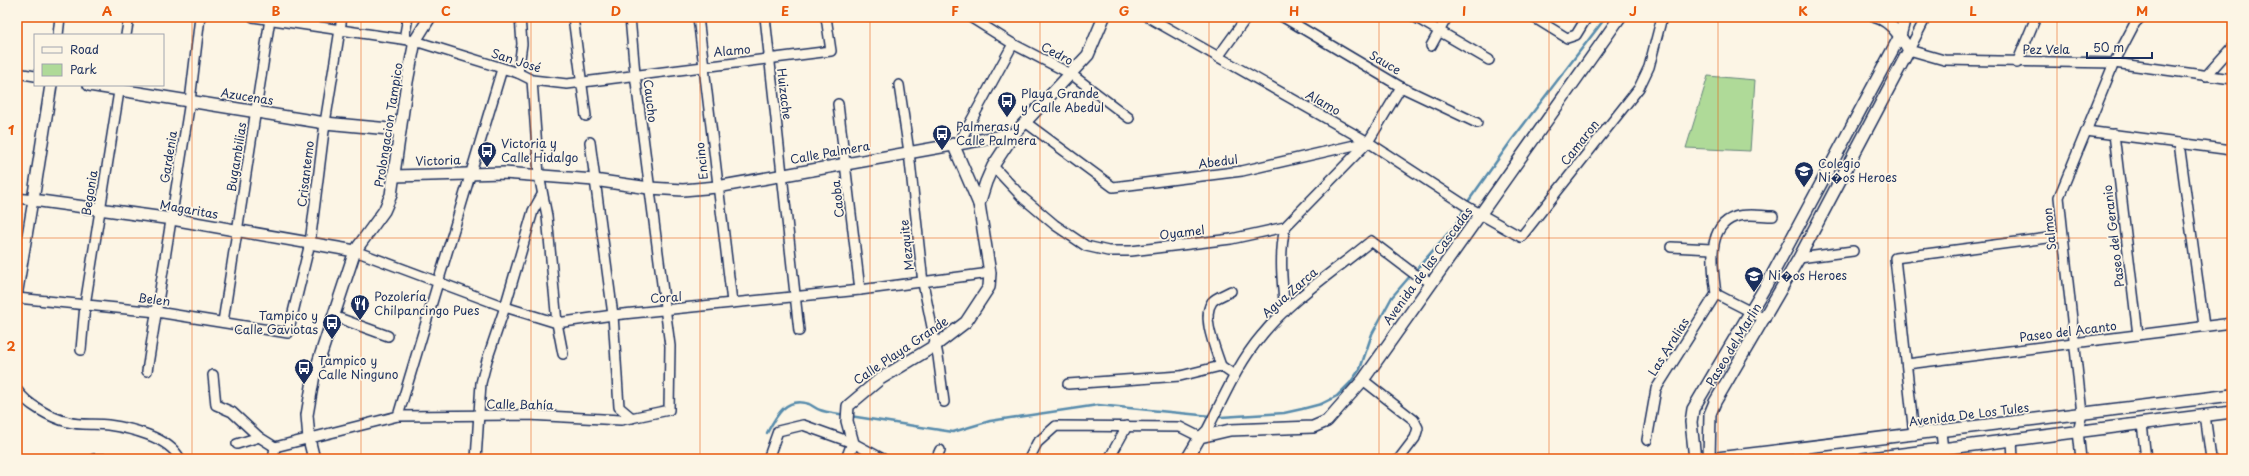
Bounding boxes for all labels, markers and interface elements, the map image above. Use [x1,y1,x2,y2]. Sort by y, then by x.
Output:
text: A [102,1,112,20]
text: B [272,1,281,20]
text: C [441,1,451,20]
text: D [611,1,621,20]
text: E [781,1,789,20]
text: F [951,1,959,20]
text: G [1119,1,1129,20]
text: H [1289,1,1299,20]
text: I [1462,1,1466,20]
text: J [1629,1,1637,20]
text: K [1798,1,1808,20]
text: L [1969,1,1977,20]
text: M [2136,1,2148,20]
legend [34,34,164,86]
scale bar [2087,34,2152,60]
street label: Cedro [1038,37,1077,69]
text: 50 m [2093,38,2124,56]
street label: Alamo [713,39,752,61]
text: Road [70,40,99,58]
street label: Pez Vela [2022,40,2070,58]
street label: San José [489,44,544,77]
street label: Sauce [1366,46,1405,79]
text: Park [70,60,97,78]
street label: Prolongacion Tampico [369,61,407,188]
street label: Huizache [773,67,797,121]
street label: Caucho [639,78,663,124]
street label: Azucenas [220,83,275,109]
place label: Playa Grande y Calle Abedul [1021,84,1104,116]
street label: Alamo [1303,85,1344,119]
bus stop icon: Playa Grande y Calle Abedul [996,90,1018,118]
street label: Camaron [1556,116,1603,169]
place label: Palmeras y Calle Palmera [956,117,1037,149]
text: 1 [8,120,14,139]
street label: Bugambilias [222,120,250,193]
bus stop icon: Palmeras y Calle Palmera [931,123,953,151]
street label: Gardenia [155,129,181,184]
place label: Victoria y Calle Hidalgo [501,134,578,166]
street label: Calle Palmera [789,136,872,168]
street label: Crisantemo [292,139,318,208]
bus stop icon: Victoria y Calle Hidalgo [476,140,498,168]
street label: Encino [690,141,712,181]
street label: Victoria [415,150,461,170]
street label: Abedul [1197,150,1239,172]
place label: Colegio Ni�os Heroes [1818,154,1898,186]
school or university icon: Colegio Ni�os Heroes [1793,160,1815,188]
street label: Begonia [77,168,102,217]
street label: Caoba [826,179,848,219]
street label: Paseo del Geranio [2098,184,2128,288]
street label: Magaritas [159,195,220,223]
street label: Avenida de las Cascadas [1378,202,1476,328]
street label: Salmon [2038,207,2060,251]
street label: Mezquite [894,219,918,271]
street label: Oyamel [1158,220,1205,244]
street label: Agua Zarca [1258,263,1321,322]
school or university icon: Ni�os Heroes [1743,265,1765,293]
place label: Ni�os Heroes [1768,266,1848,284]
place label: Pozolería Chilpancingo Pues [374,287,480,319]
street label: Coral [649,287,682,307]
street label: Belen [137,288,171,310]
restaurant icon: Pozolería Chilpancingo Pues [349,293,371,321]
street label: Paseo del Marlin [1701,299,1765,390]
place label: Tampico y Calle Gaviotas [234,306,318,338]
street label: Calle Playa Grande [849,311,952,389]
bus stop icon: Tampico y Calle Gaviotas [321,312,343,340]
street label: Las Aralias [1643,313,1693,379]
street label: Paseo del Acanto [2018,316,2118,346]
text: 2 [6,336,16,355]
place label: Tampico y Calle Ninguno [318,351,399,383]
bus stop icon: Tampico y Calle Ninguno [293,357,315,385]
street label: Calle Bahía [486,394,554,414]
street label: Avenida De Los Tules [1908,398,2031,430]

